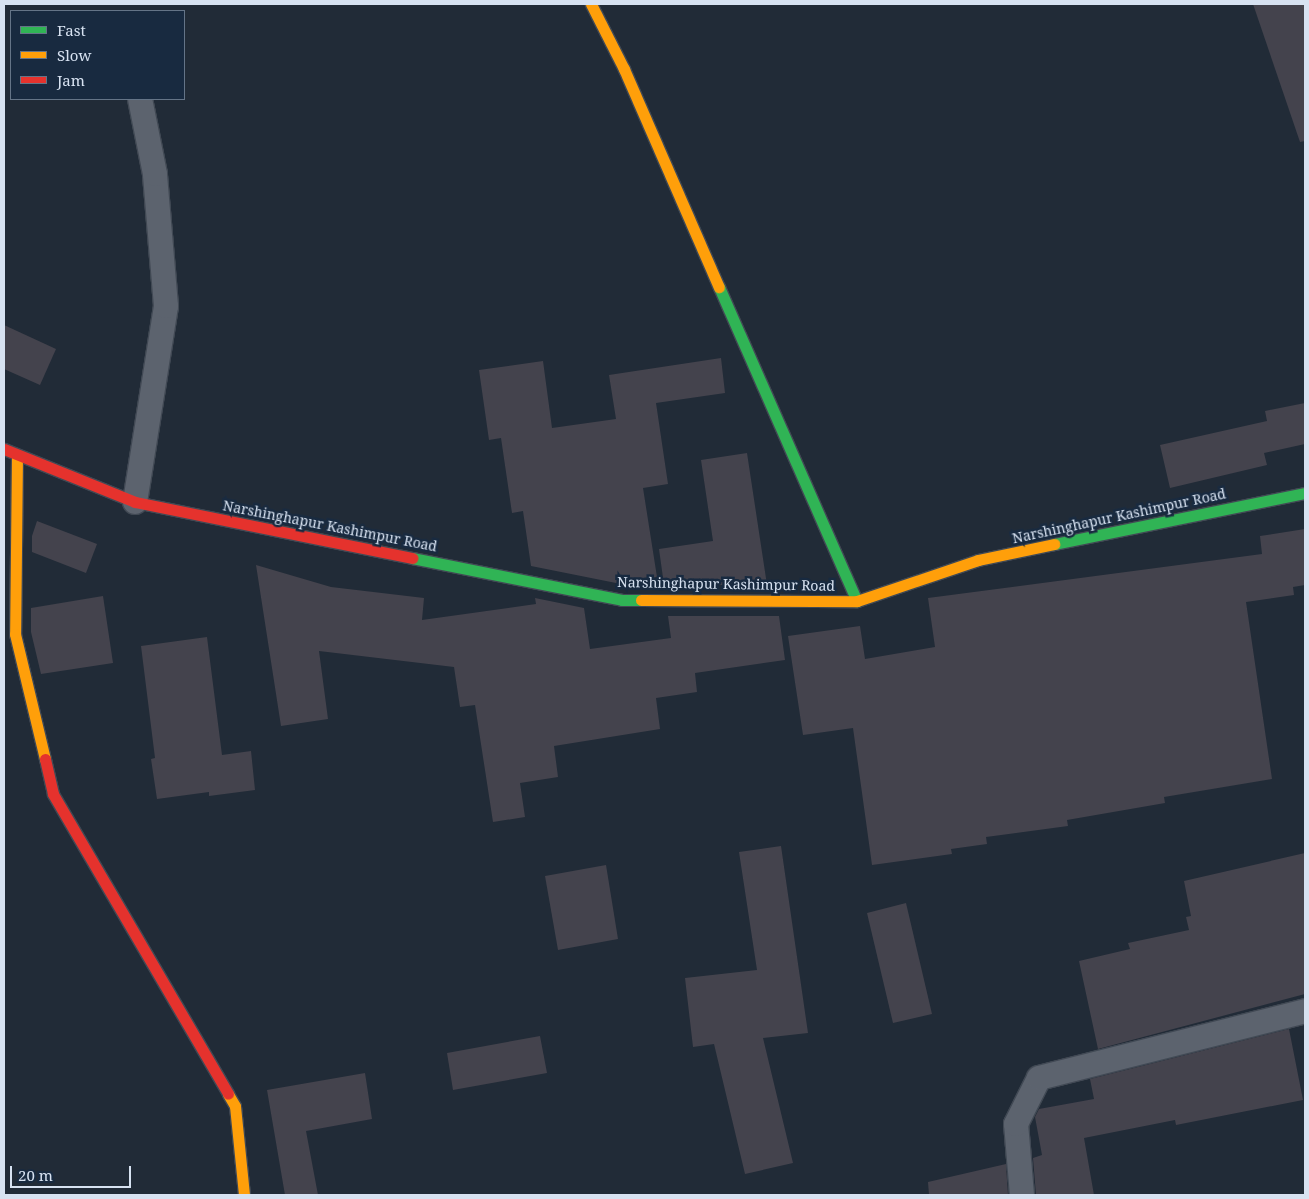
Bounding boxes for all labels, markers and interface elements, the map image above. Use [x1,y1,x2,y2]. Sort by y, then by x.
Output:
legend [10,10,185,100]
text: Fast [57,20,86,40]
text: Slow [57,45,91,65]
text: Jam [57,70,85,90]
street label: Narshinghapur Kashimpur Road [1011,485,1227,547]
street label: Narshinghapur Kashimpur Road [221,497,439,555]
street label: Narshinghapur Kashimpur Road [617,574,835,594]
scale bar [12,1156,134,1188]
text: 20 m [18,1165,53,1185]

